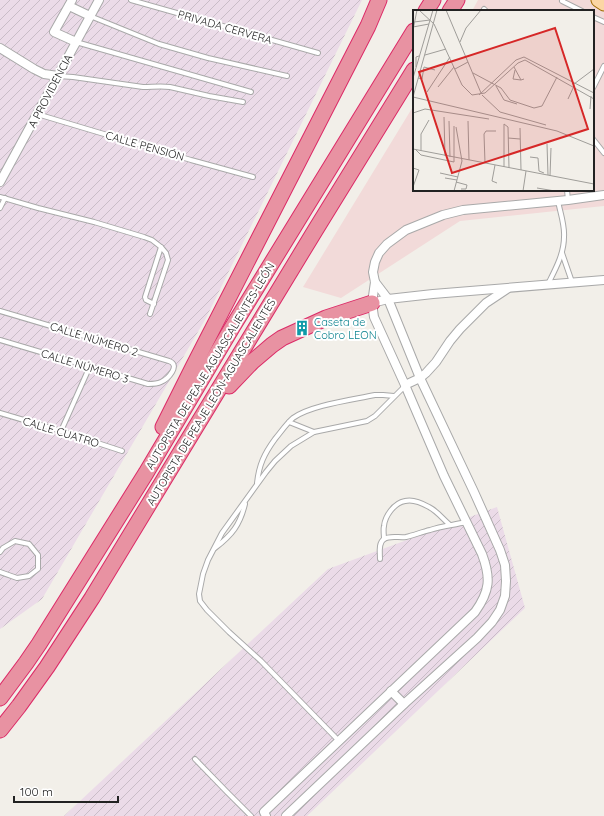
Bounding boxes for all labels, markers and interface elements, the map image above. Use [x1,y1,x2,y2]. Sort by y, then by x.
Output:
street label: PRIVADA CERVERA [176,7,274,47]
inset map [413,10,594,191]
street label: A PROVIDENCIA [25,52,75,130]
street label: CALLE PENSIÓN [104,128,186,164]
street label: AUTOPISTA DE PEAJE AGUASCALIENTES-LEÓN [142,260,278,472]
street label: AUTOPISTA DE PEAJE LEÓN-AGUASCALIENTES [143,296,279,508]
place label: Caseta de Cobro LEON [314,315,377,342]
street label: CALLE NÚMERO 2 [48,319,140,359]
building icon: Caseta de Cobro LEON [293,319,311,337]
street label: CALLE NÚMERO 3 [39,346,131,386]
street label: CALLE CUATRO [21,414,101,450]
scale bar [14,778,118,804]
text: 100 m [20,784,53,799]

